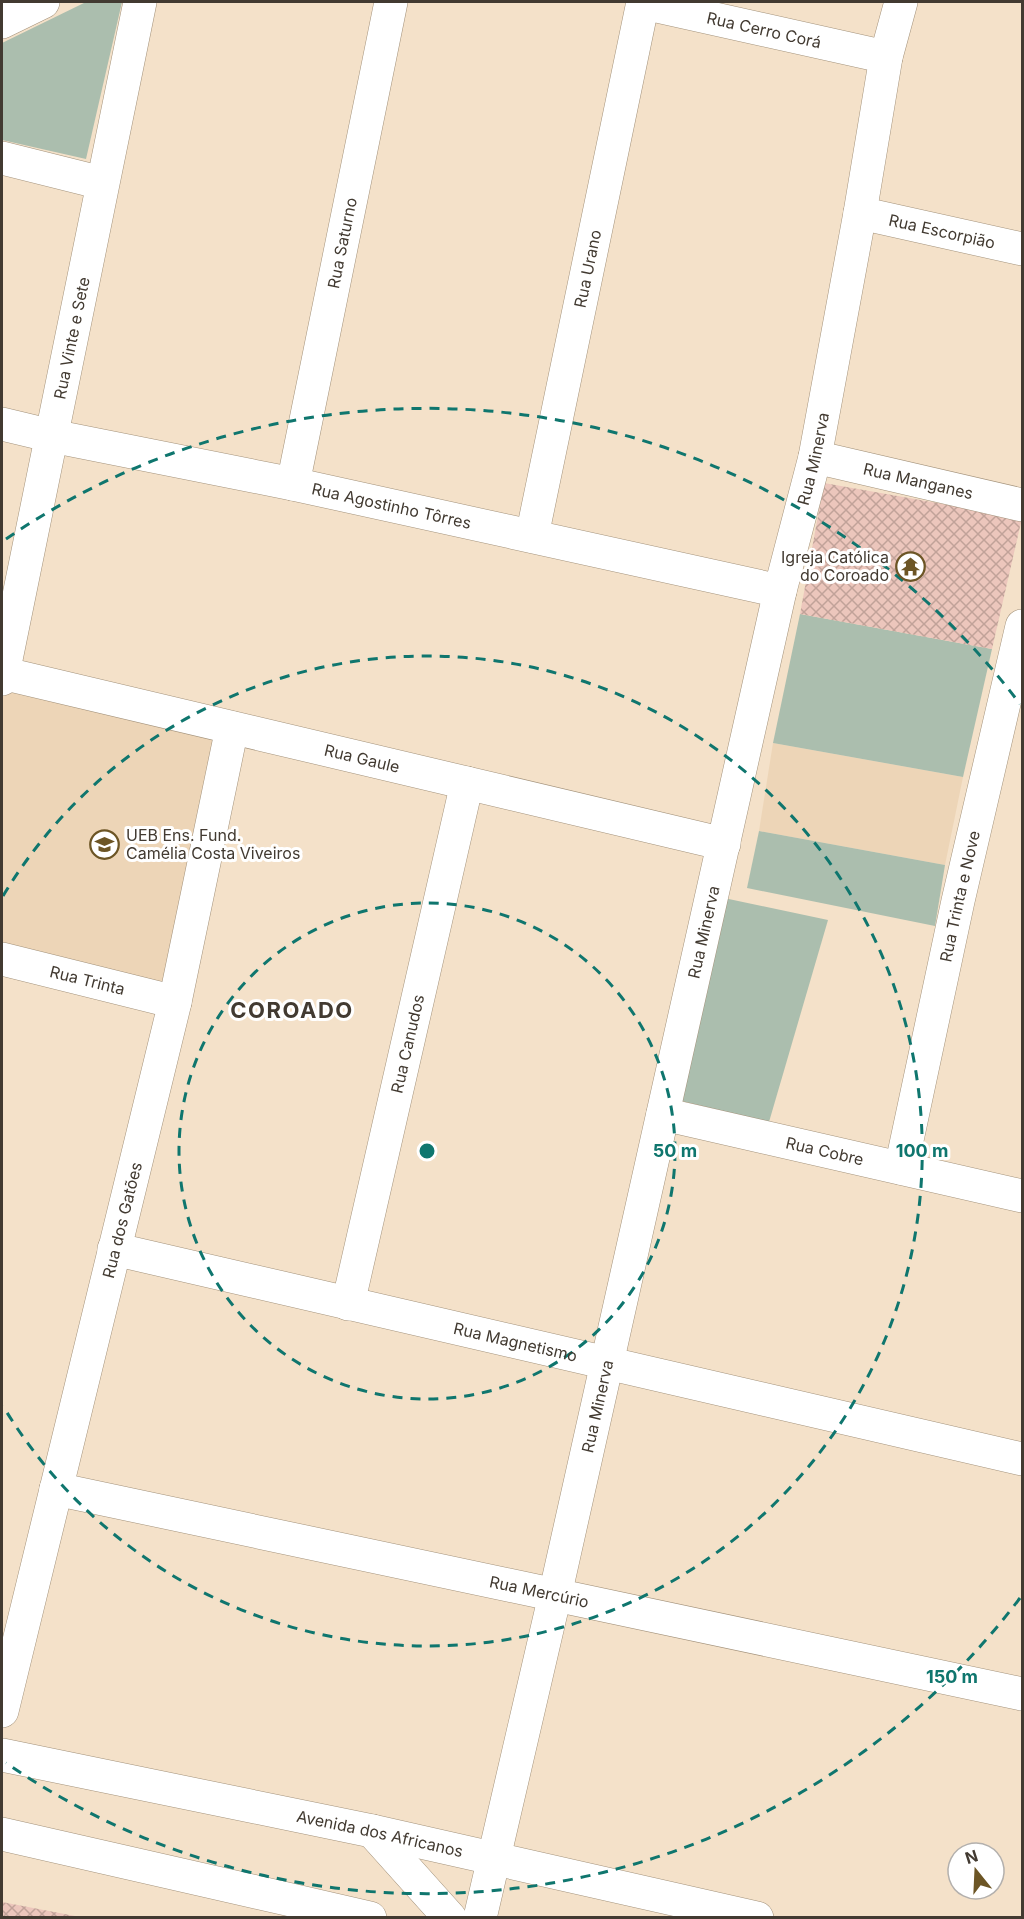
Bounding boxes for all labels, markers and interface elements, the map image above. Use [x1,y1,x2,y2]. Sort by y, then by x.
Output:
street label: Rua Cerro Corá [705,7,823,52]
street label: Rua Saturno [323,196,361,290]
street label: Rua Escorpião [887,210,997,253]
street label: Rua Urano [570,228,605,310]
street label: Rua Vinte e Sete [49,275,94,401]
street label: Rua Minerva [793,411,833,507]
street label: Rua Manganes [861,459,975,503]
street label: Rua Agostinho Tôrres [310,478,473,533]
place label: Igreja Católica do Coroado [781,547,889,585]
temple icon: Igreja Católica do Coroado [894,550,926,582]
street label: Rua Gaule [322,740,402,777]
place label: UEB Ens. Fund. Camélia Costa Viveiros [126,825,300,863]
school or university icon: UEB Ens. Fund. Camélia Costa Viveiros [89,828,121,860]
street label: Rua Trinta e Nove [935,828,984,964]
street label: Rua Minerva [683,884,724,980]
street label: Rua Trinta [48,961,127,999]
street label: Rua Canudos [386,992,428,1095]
district label: COROADO [230,997,354,1023]
street label: Rua Cobre [784,1132,866,1170]
text: 50 m [653,1140,697,1161]
text: 100 m [896,1140,948,1161]
centre of rings [417,1141,437,1161]
street label: Rua dos Gatões [98,1160,146,1280]
street label: Rua Magnetismo [452,1318,579,1366]
street label: Rua Minerva [577,1358,617,1455]
street label: Rua Mercúrio [488,1571,591,1612]
text: 150 m [926,1666,978,1687]
street label: Avenida dos Africanos [295,1806,465,1861]
north arrow [946,1841,1006,1901]
text: N [962,1845,980,1868]

